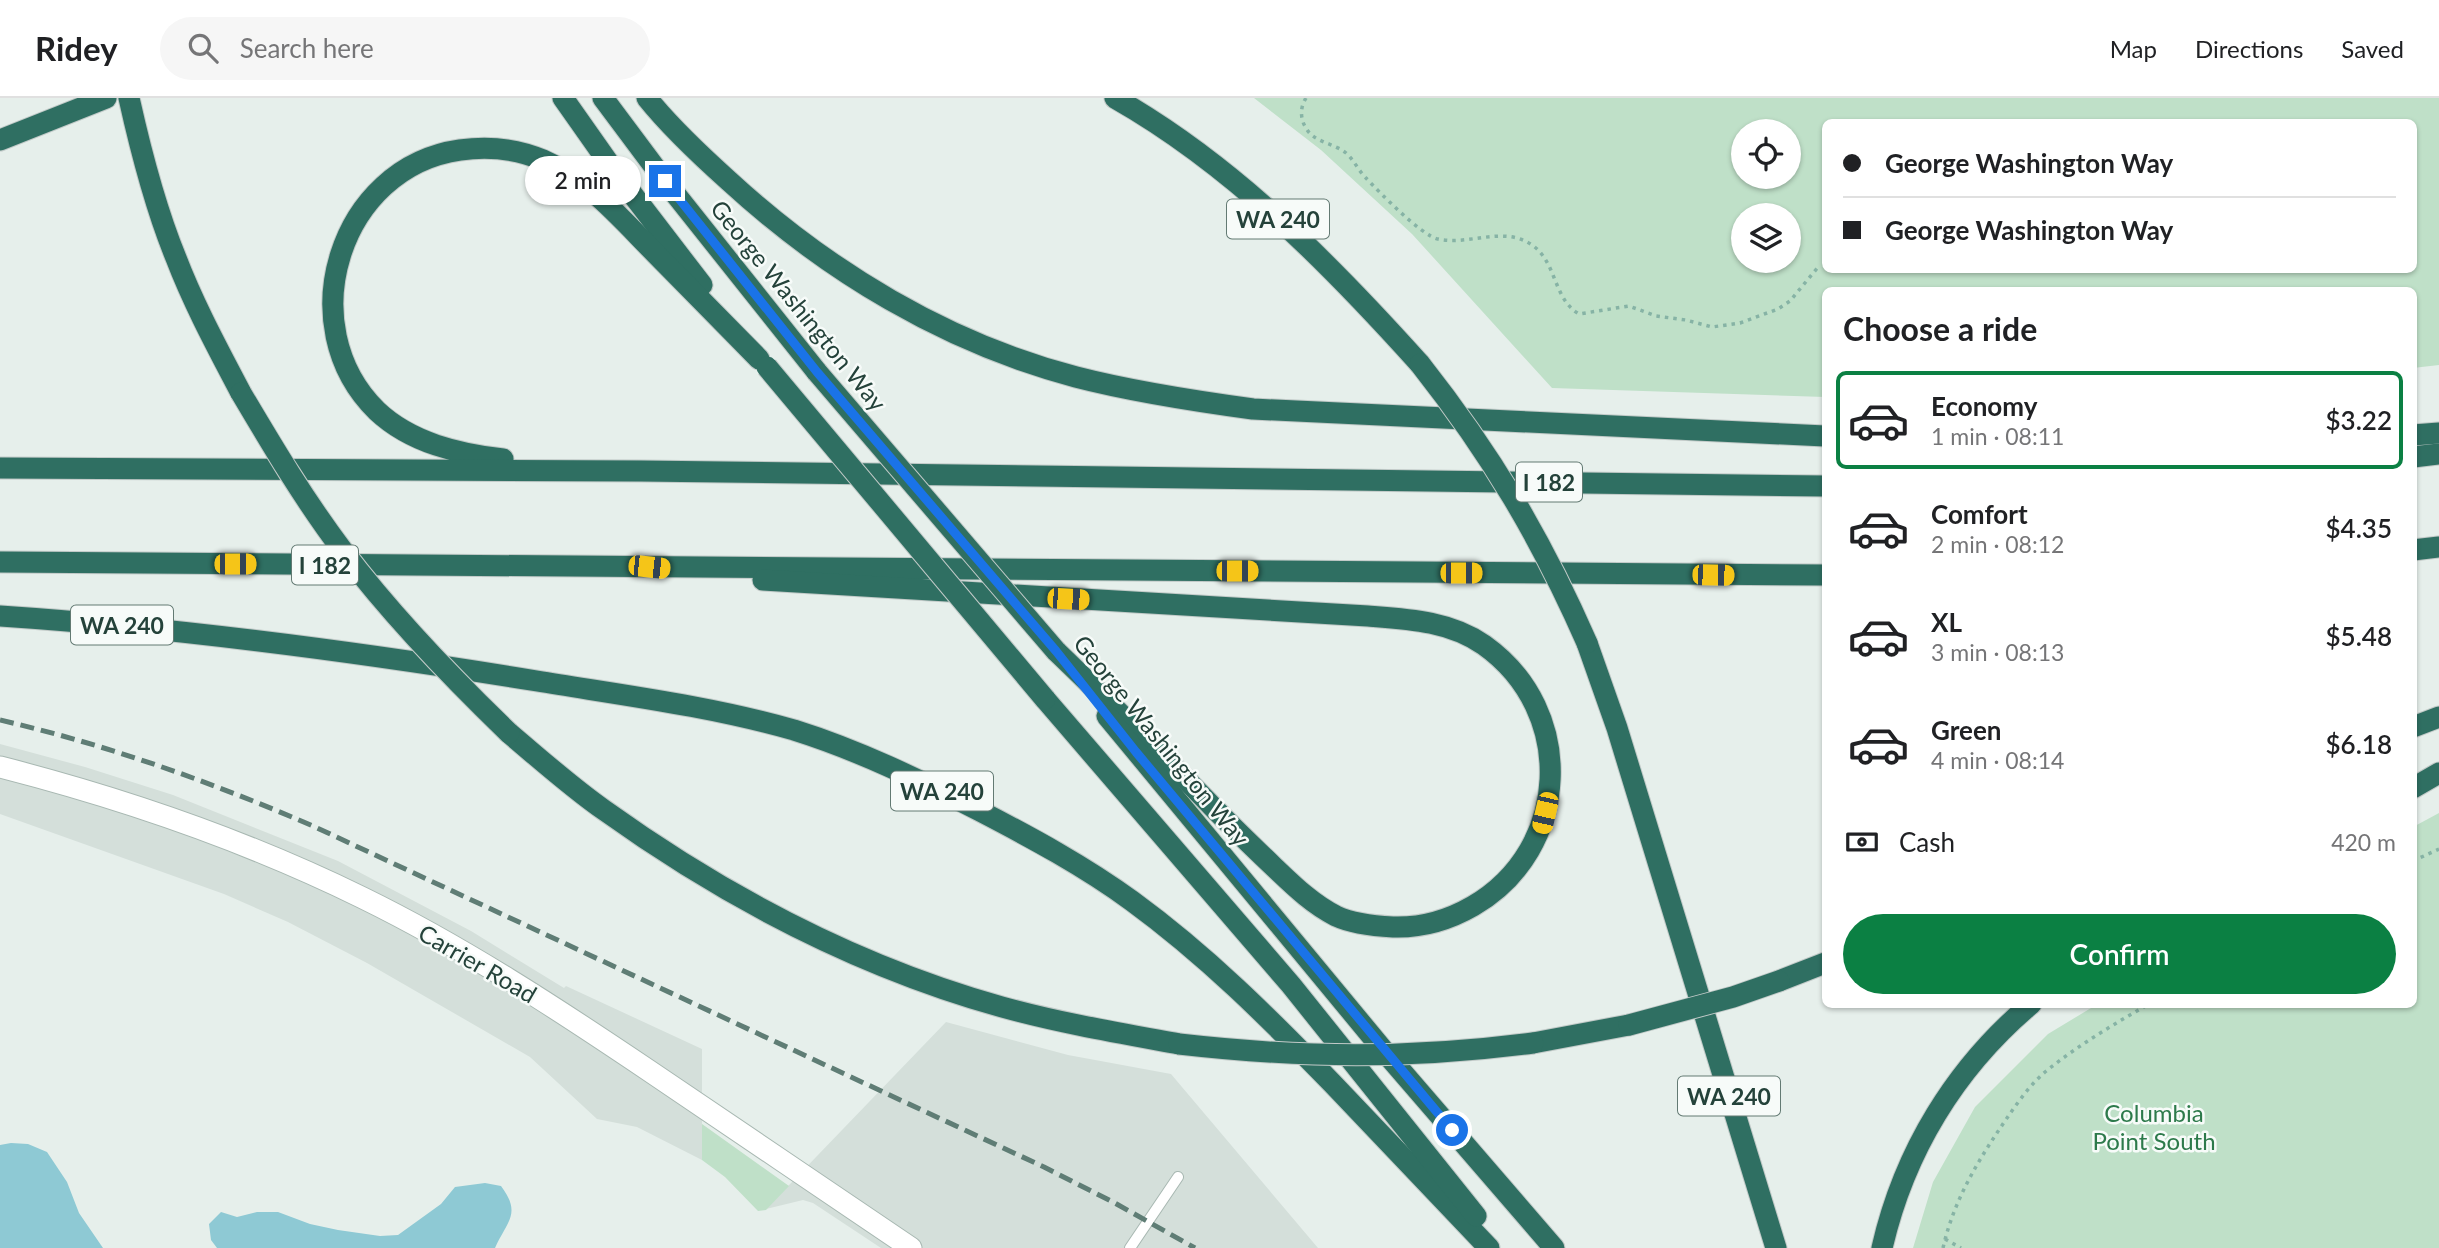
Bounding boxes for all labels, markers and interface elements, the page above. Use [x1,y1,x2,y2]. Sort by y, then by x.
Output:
search box [160,17,650,80]
text: Ridey [35,28,118,68]
icon: search [184,29,222,67]
text: Search here [240,32,374,64]
text: Map [2110,34,2157,63]
text: Directions [2195,34,2303,63]
text: Saved [2341,34,2404,63]
map controls [1731,119,1801,273]
button: locate [1731,119,1801,189]
text: George Washington Way [1885,147,2173,179]
callout: 2 min [525,156,640,206]
route end [649,165,681,197]
text: 2 min [555,166,611,194]
street label: George Washington Way [705,194,893,417]
road number: WA 240 [1227,200,1329,238]
button: layers [1731,203,1801,273]
text: George Washington Way [1885,214,2173,246]
text: Choose a ride [1843,309,2037,348]
icon: car [1847,389,1910,452]
text: Economy [1931,390,2037,422]
text: $3.22 [2326,404,2392,436]
text: 1 min · 08:11 [1931,422,2064,450]
road number: I 182 [1516,462,1582,502]
icon: car [1847,497,1910,560]
text: Comfort [1931,498,2028,530]
text: $4.35 [2326,512,2392,544]
text: 2 min · 08:12 [1931,530,2064,558]
road number: I 182 [292,545,358,584]
car [215,554,257,575]
car [628,554,671,580]
car [1217,561,1259,582]
car [1441,563,1483,584]
car [1692,564,1735,586]
car [1047,587,1090,611]
icon: car [1847,605,1910,668]
road number: WA 240 [71,606,173,645]
text: XL [1931,606,1962,638]
text: $5.48 [2326,620,2392,652]
street label: George Washington Way [1068,629,1256,852]
text: 3 min · 08:13 [1931,638,2064,666]
icon: car [1847,713,1910,776]
text: Green [1931,714,2001,746]
text: $6.18 [2326,728,2392,760]
text: 4 min · 08:14 [1931,746,2064,774]
road number: WA 240 [891,772,993,810]
car [1531,790,1560,836]
icon: cash [1843,823,1881,861]
text: Cash [1899,826,1955,858]
text: 420 m [2331,828,2396,856]
button: Confirm [1843,914,2396,994]
street label: Carrier Road [414,918,542,1008]
road number: WA 240 [1678,1077,1780,1116]
park label: Columbia Point South [2092,1098,2216,1155]
route start [1436,1114,1468,1146]

